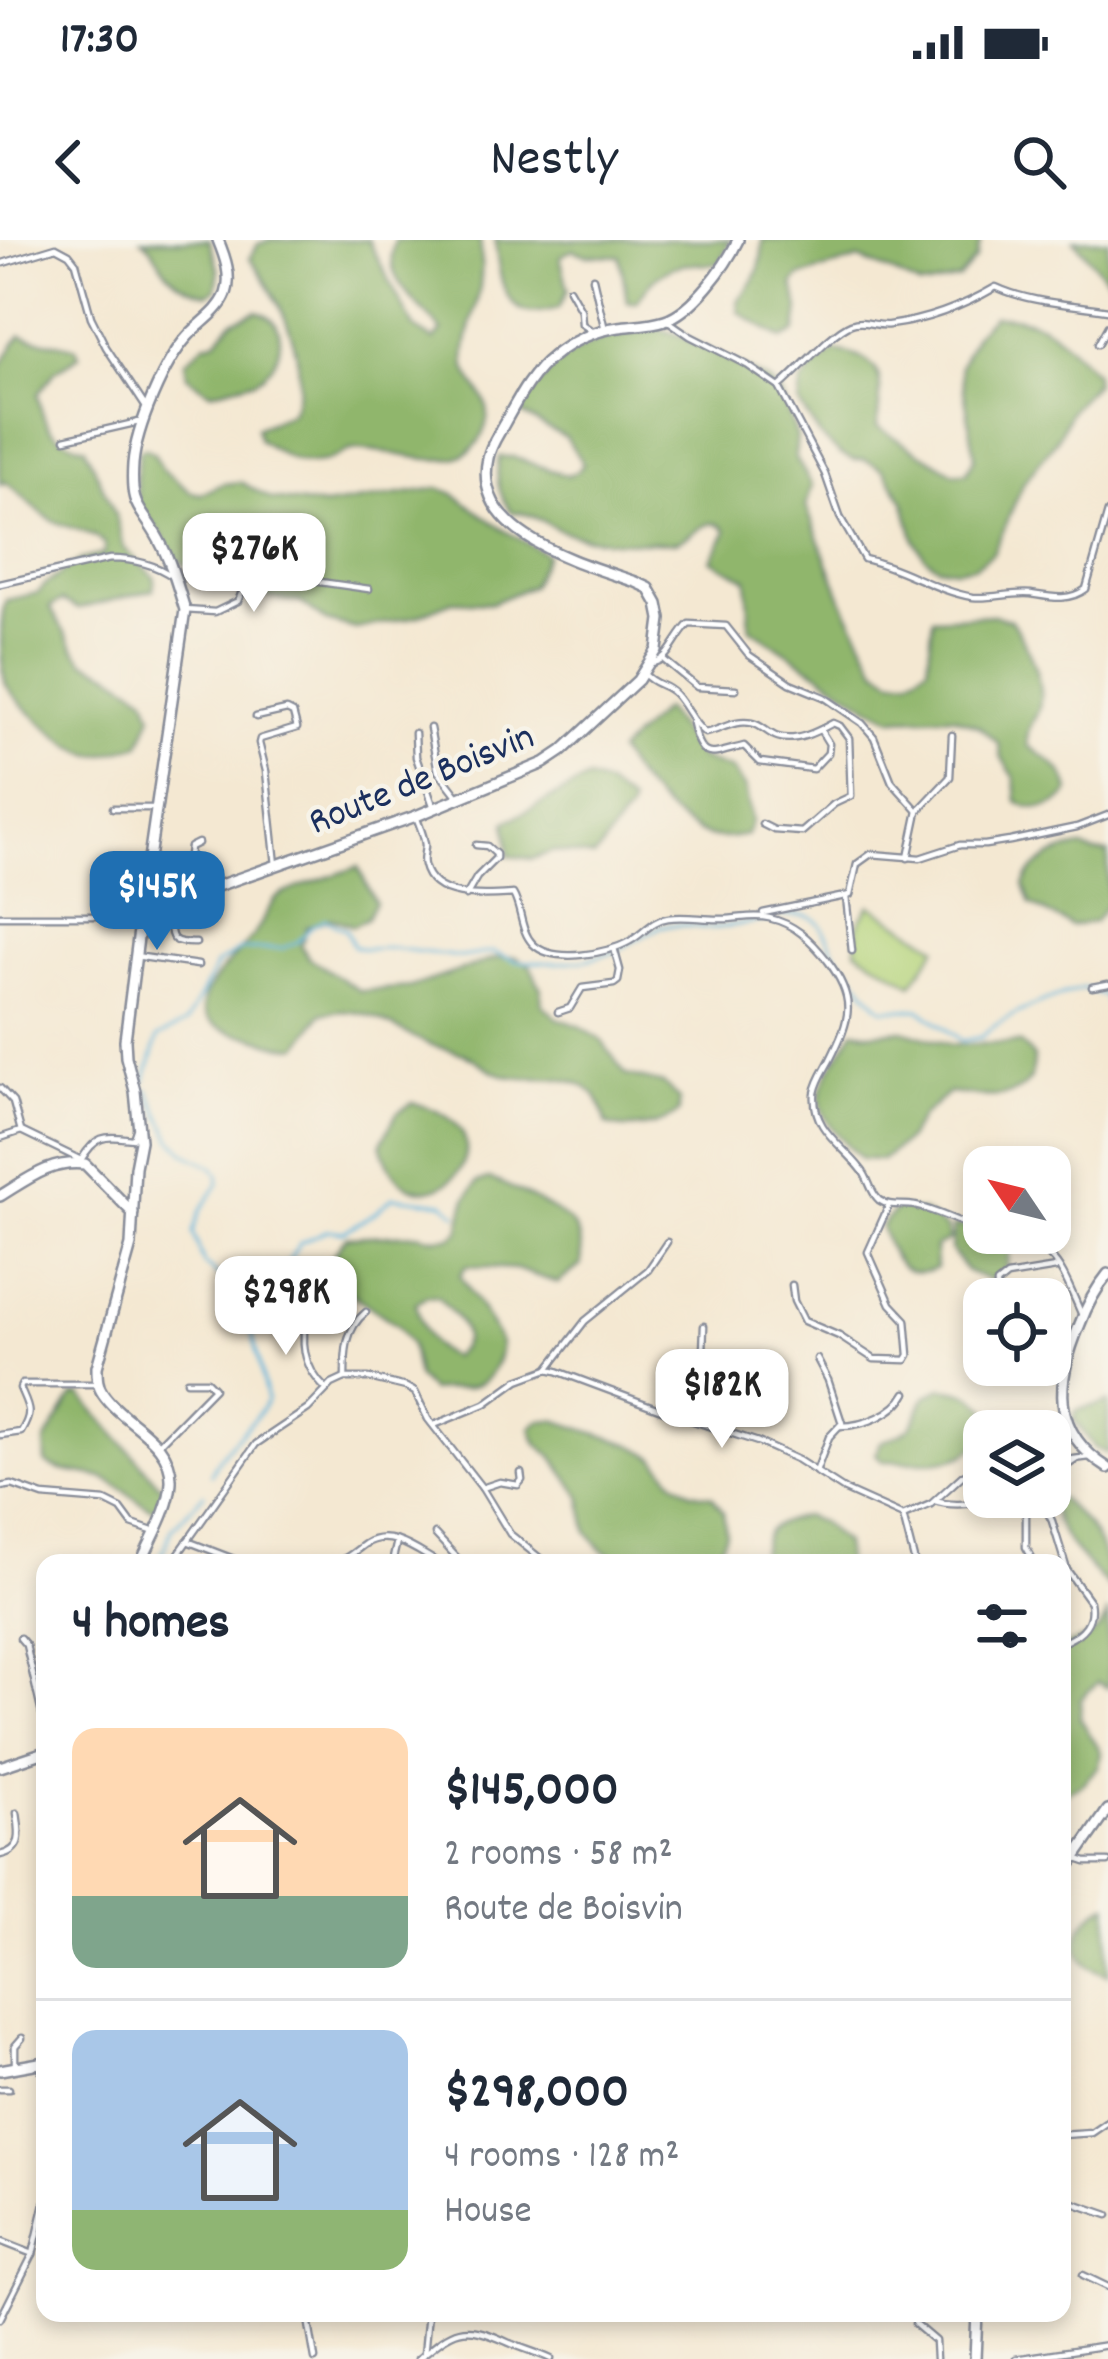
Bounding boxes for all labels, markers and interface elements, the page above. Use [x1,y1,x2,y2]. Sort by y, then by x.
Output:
text: 17:30 [60,10,139,74]
text: Nestly [490,124,618,201]
icon: back [36,129,102,195]
icon: search [1006,129,1072,195]
pin: $276K [170,513,338,615]
text: $276K [210,524,298,579]
street label: Route de Boisvin [301,712,543,852]
pin: $145K [73,851,241,953]
text: $145K [117,862,197,917]
north arrow [963,1146,1071,1254]
map controls [963,1146,1071,1518]
pin: $298K [202,1256,370,1358]
text: $298K [242,1267,330,1322]
button: locate [963,1278,1071,1386]
pin: $182K [638,1349,806,1451]
text: $182K [682,1360,762,1415]
button: layers [963,1410,1071,1518]
text: 4 homes [72,1590,230,1662]
icon: filters [969,1593,1035,1659]
text: $145,000 [444,1757,619,1829]
icon: home [168,1776,312,1920]
text: 2 rooms · 58 m² [444,1829,673,1884]
text: Route de Boisvin [444,1884,683,1939]
text: $298,000 [444,2059,629,2131]
icon: home [168,2078,312,2222]
text: 4 rooms · 128 m² [444,2131,679,2186]
text: House [444,2186,532,2241]

